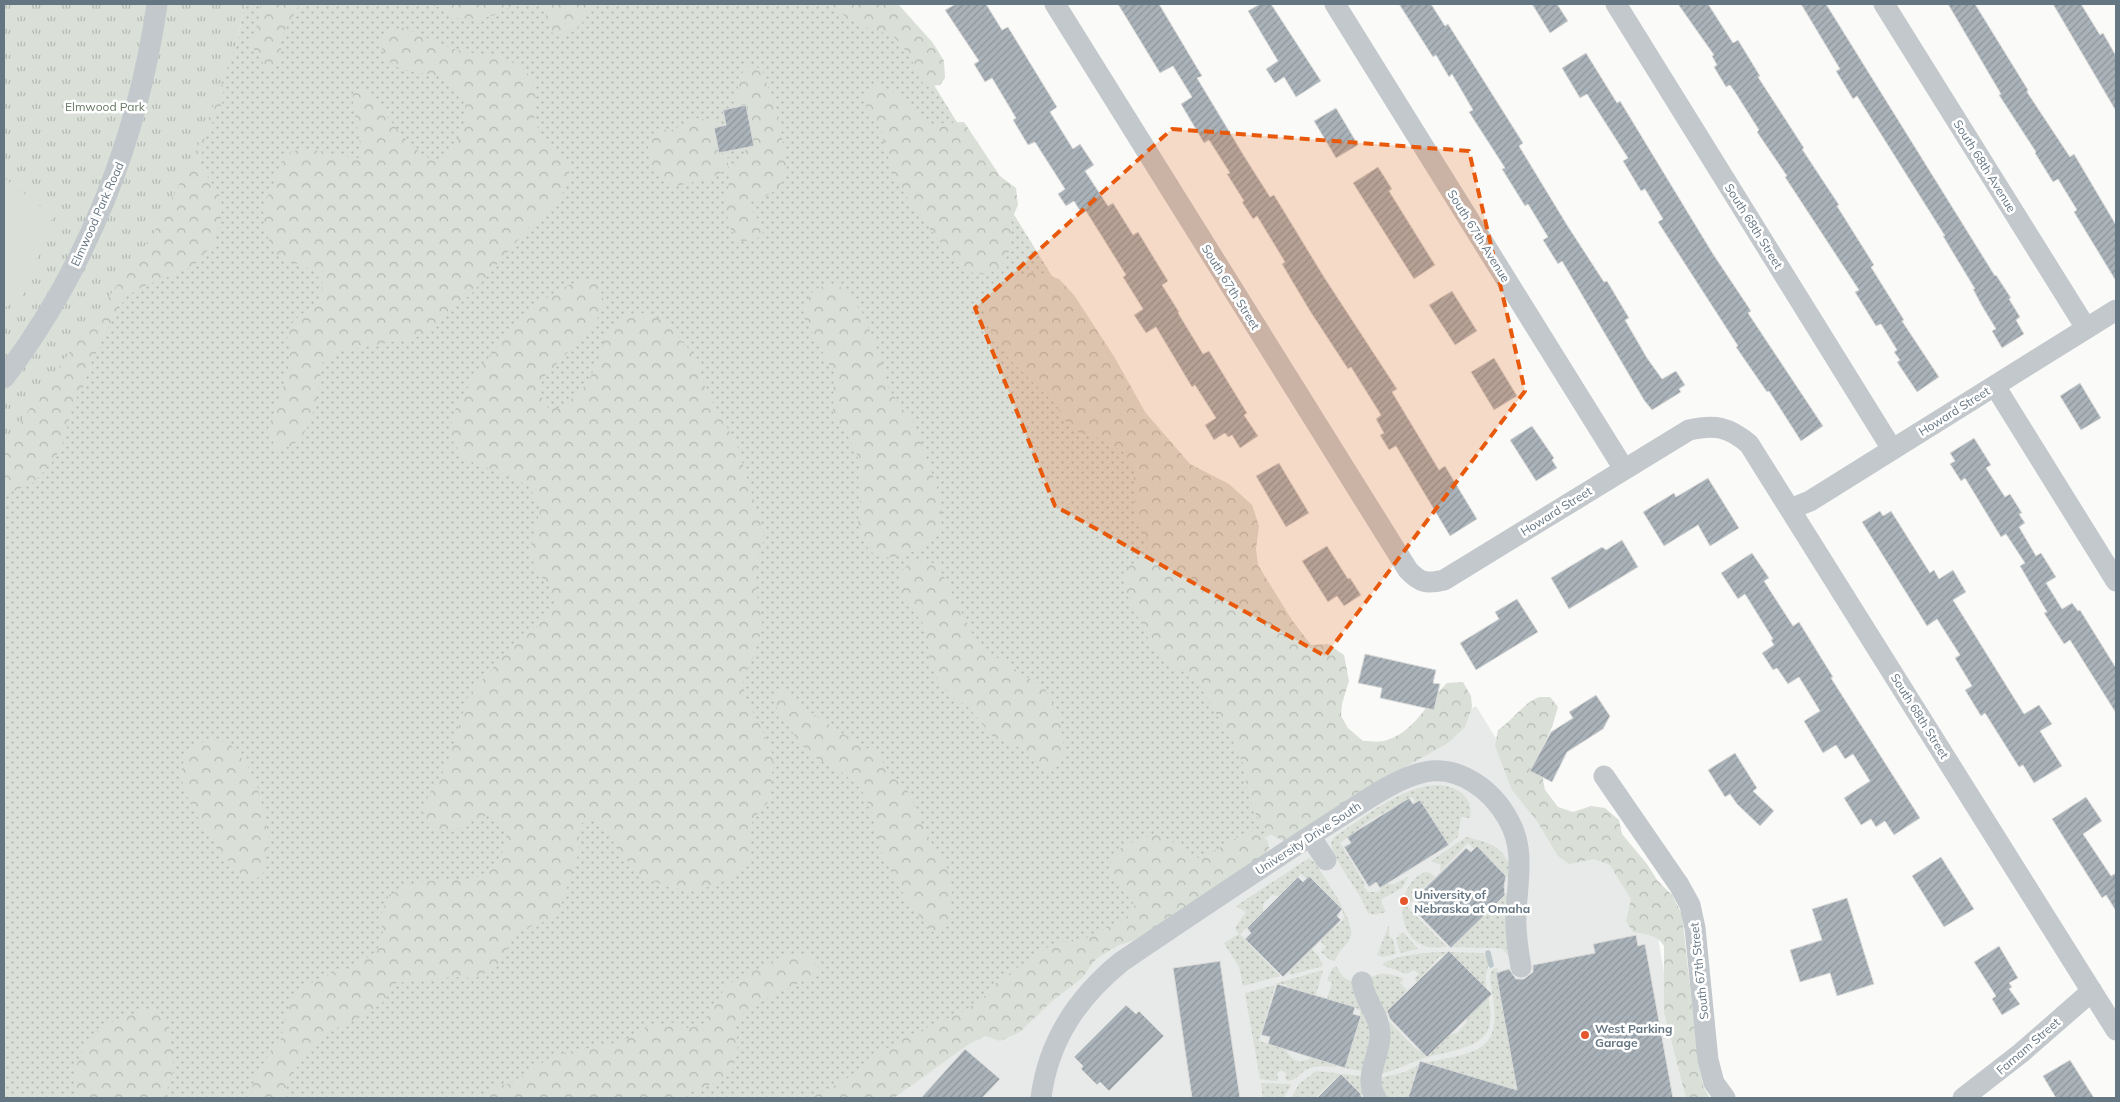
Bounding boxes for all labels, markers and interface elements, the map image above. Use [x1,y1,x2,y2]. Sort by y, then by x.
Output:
park label: Elmwood Park [65,99,146,114]
street label: South 68th Avenue [1951,117,2019,215]
street label: Elmwood Park Road [67,160,127,268]
street label: South 68th Street [1722,181,1786,271]
street label: South 67th Avenue [1445,187,1513,285]
street label: South 67th Street [1199,242,1263,332]
street label: Howard Street [1916,383,1992,439]
street label: Howard Street [1518,483,1594,539]
street label: South 68th Street [1888,671,1952,761]
street label: University Drive South [1252,798,1364,878]
place label: University of Nebraska at Omaha [1414,887,1530,916]
marker: University of Nebraska at Omaha [1398,895,1410,907]
street label: South 67th Street [1686,922,1712,1020]
street label: Farnam Street [1993,1014,2063,1078]
place label: West Parking Garage [1595,1021,1672,1050]
marker: West Parking Garage [1579,1029,1591,1041]

